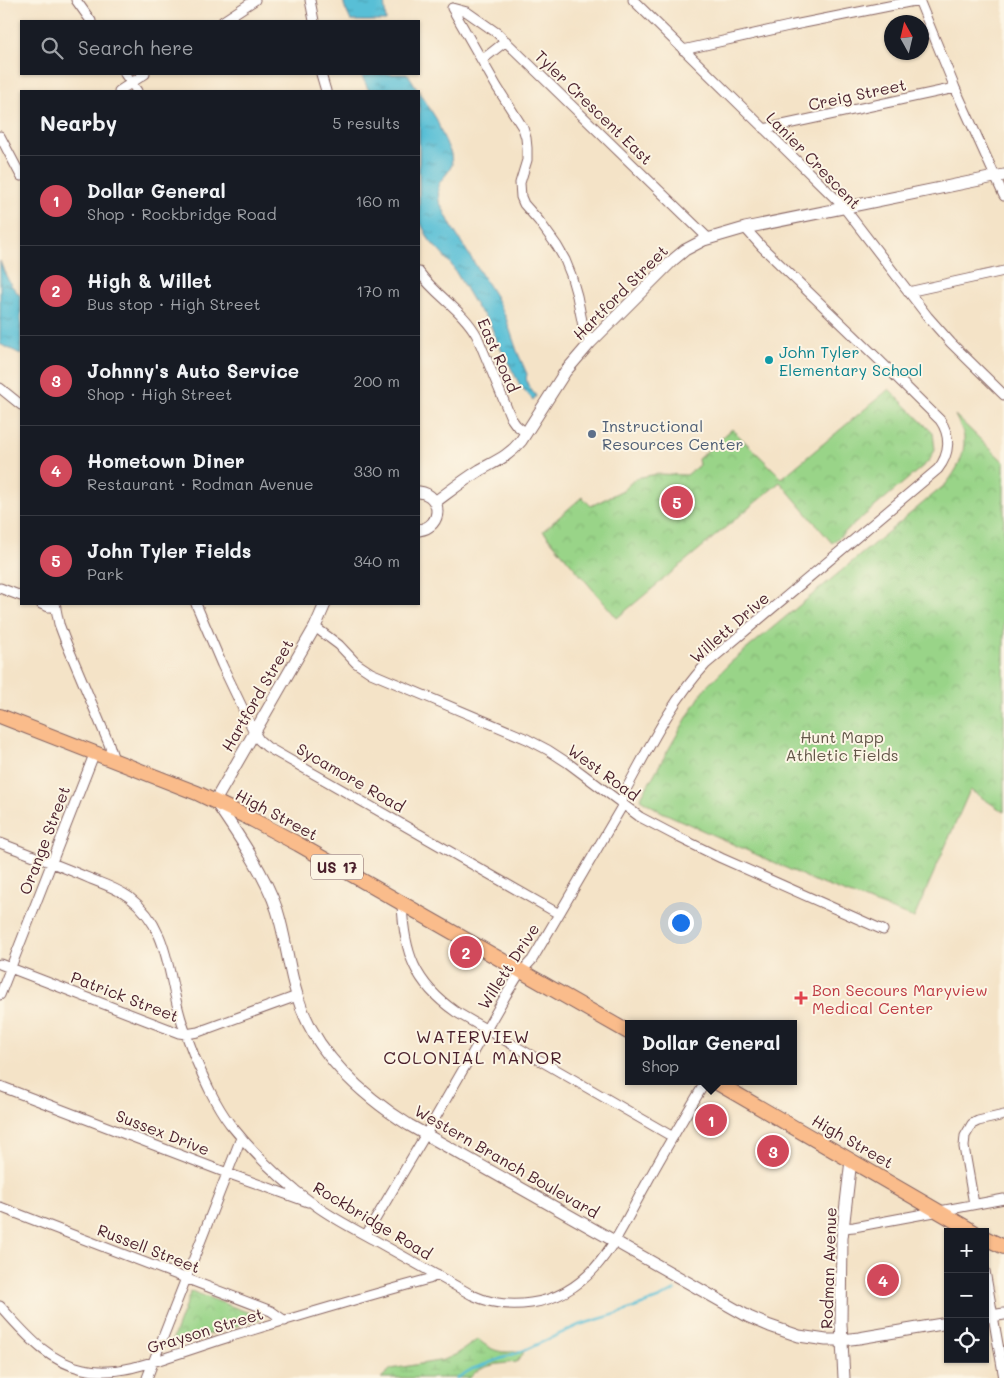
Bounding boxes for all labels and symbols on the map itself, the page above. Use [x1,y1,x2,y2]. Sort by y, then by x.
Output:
north arrow [884,15,929,60]
street label: Tyler Crescent East [531,45,657,169]
street label: Creig Street [806,73,908,115]
street label: Lanier Crescent [762,107,866,213]
street label: Hartford Street [568,240,672,344]
street label: East Road [473,315,525,395]
place label: John Tyler Elementary School [779,341,923,380]
marker: John Tyler Elementary School [763,354,775,366]
place label: Instructional Resources Center [602,415,744,454]
marker: Instructional Resources Center [586,428,598,440]
pin: 5 [661,483,693,521]
street label: Willett Drive [685,587,773,667]
street label: Hartford Street [216,635,298,755]
park label: Hunt Mapp Athletic Fields [785,726,899,765]
street label: Sycamore Road [293,737,409,817]
street label: West Road [564,739,644,805]
street label: Orange Street [14,783,74,897]
street label: High Street [232,783,322,845]
road number: US 17 [311,854,363,880]
your location [668,910,694,936]
street label: Willett Drive [472,919,544,1013]
pin: 2 [450,933,482,971]
street label: Patrick Street [68,966,182,1026]
place label: Bon Secours Maryview Medical Center [812,979,988,1018]
marker: Bon Secours Maryview Medical Center [794,991,808,1005]
district label: WATERVIEW COLONIAL MANOR [383,1024,563,1069]
street label: Western Branch Boulevard [411,1099,603,1223]
pin: 1 [695,1101,727,1139]
street label: Sussex Drive [113,1104,213,1160]
street label: High Street [808,1109,898,1173]
pin: 3 [757,1132,789,1170]
street label: Rockbridge Road [310,1176,436,1264]
street label: Rodman Avenue [815,1207,841,1329]
street label: Russell Street [95,1219,203,1277]
pin: 4 [867,1261,899,1299]
street label: Grayson Street [144,1302,266,1358]

